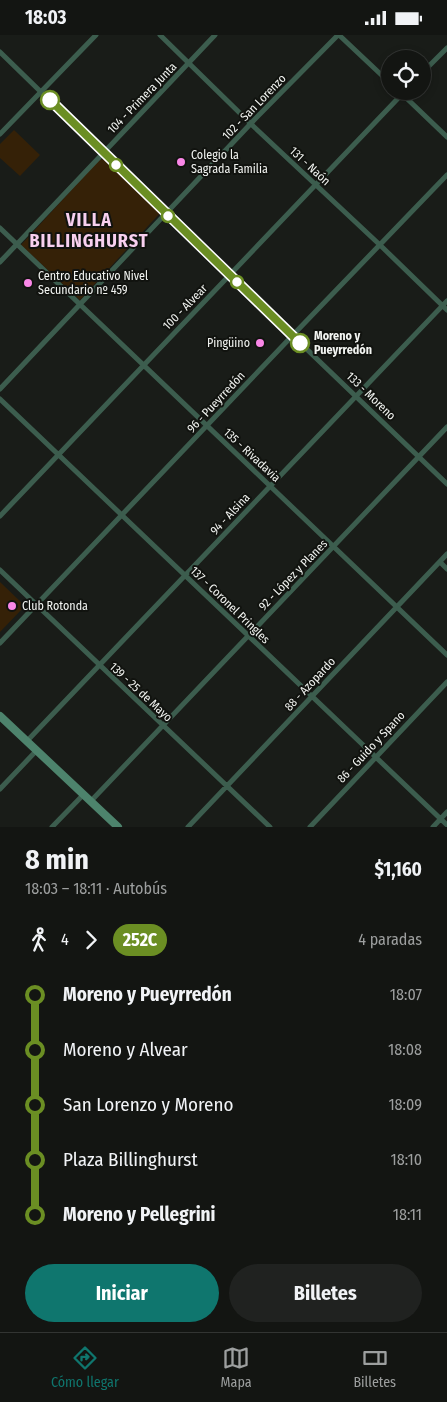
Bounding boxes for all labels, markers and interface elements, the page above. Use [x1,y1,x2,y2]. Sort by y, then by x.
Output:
text: 18:03 [25,6,67,29]
map controls [381,50,431,100]
button: locate [381,50,431,100]
street label: 104 - Primera Junta [105,59,180,136]
street label: 102 - San Lorenzo [219,71,289,143]
unlabelled marker [40,90,60,110]
street label: 131 - Naón [287,144,333,188]
place label: Colegio la Sagrada Familia [191,148,268,176]
marker: Colegio la Sagrada Familia [175,156,187,168]
unlabelled marker [109,158,123,172]
district label: VILLA BILLINGHURST [29,209,149,252]
unlabelled marker [161,209,175,223]
place label: Centro Educativo Nivel Secundario nº 459 [38,269,148,297]
unlabelled marker [230,275,244,289]
marker: Centro Educativo Nivel Secundario nº 459 [22,277,34,289]
street label: 100 - Alvear [160,281,211,333]
place label: Moreno y Pueyrredón [314,329,372,357]
marker: Moreno y Pueyrredón [290,333,310,353]
place label: Pingüino [207,336,250,350]
marker: Pingüino [254,337,266,349]
street label: 96 - Pueyrredón [184,369,248,435]
street label: 133 - Moreno [344,369,398,423]
street label: 135 - Rivadavia [221,425,283,485]
street label: 94 - Alsina [207,490,253,538]
street label: 92 - López y Planes [256,537,330,613]
street label: 137 - Coronel Pringles [187,564,273,646]
place label: Club Rotonda [22,599,88,613]
marker: Club Rotonda [6,600,18,612]
street label: 88 - Azopardo [282,654,338,714]
street label: 139 - 25 de Mayo [107,659,175,725]
street label: 86 - Guido y Spano [334,708,408,786]
text: 8 min [25,843,89,876]
text: $1,160 [374,858,422,881]
text: 18:03 – 18:11 · Autobús [25,879,167,898]
icon: walk [25,926,53,954]
icon: forward [77,926,105,954]
text: 252C [123,929,157,951]
text: 4 [61,930,69,949]
text: 4 paradas [358,930,422,949]
text: Moreno y Pueyrredón [63,983,232,1006]
text: 18:07 [390,985,422,1004]
text: Moreno y Alvear [63,1038,188,1061]
text: 18:08 [388,1040,422,1059]
text: San Lorenzo y Moreno [63,1093,233,1116]
text: 18:09 [388,1095,422,1114]
text: Plaza Billinghurst [63,1148,198,1171]
text: 18:10 [390,1150,422,1169]
text: Moreno y Pellegrini [63,1203,215,1226]
text: 18:11 [393,1205,422,1224]
button: Iniciar [25,1264,219,1322]
button: Billetes [229,1264,422,1322]
tab: Cómo llegar [51,1344,119,1391]
tab: Mapa [221,1344,252,1391]
tab: Billetes [353,1344,396,1391]

